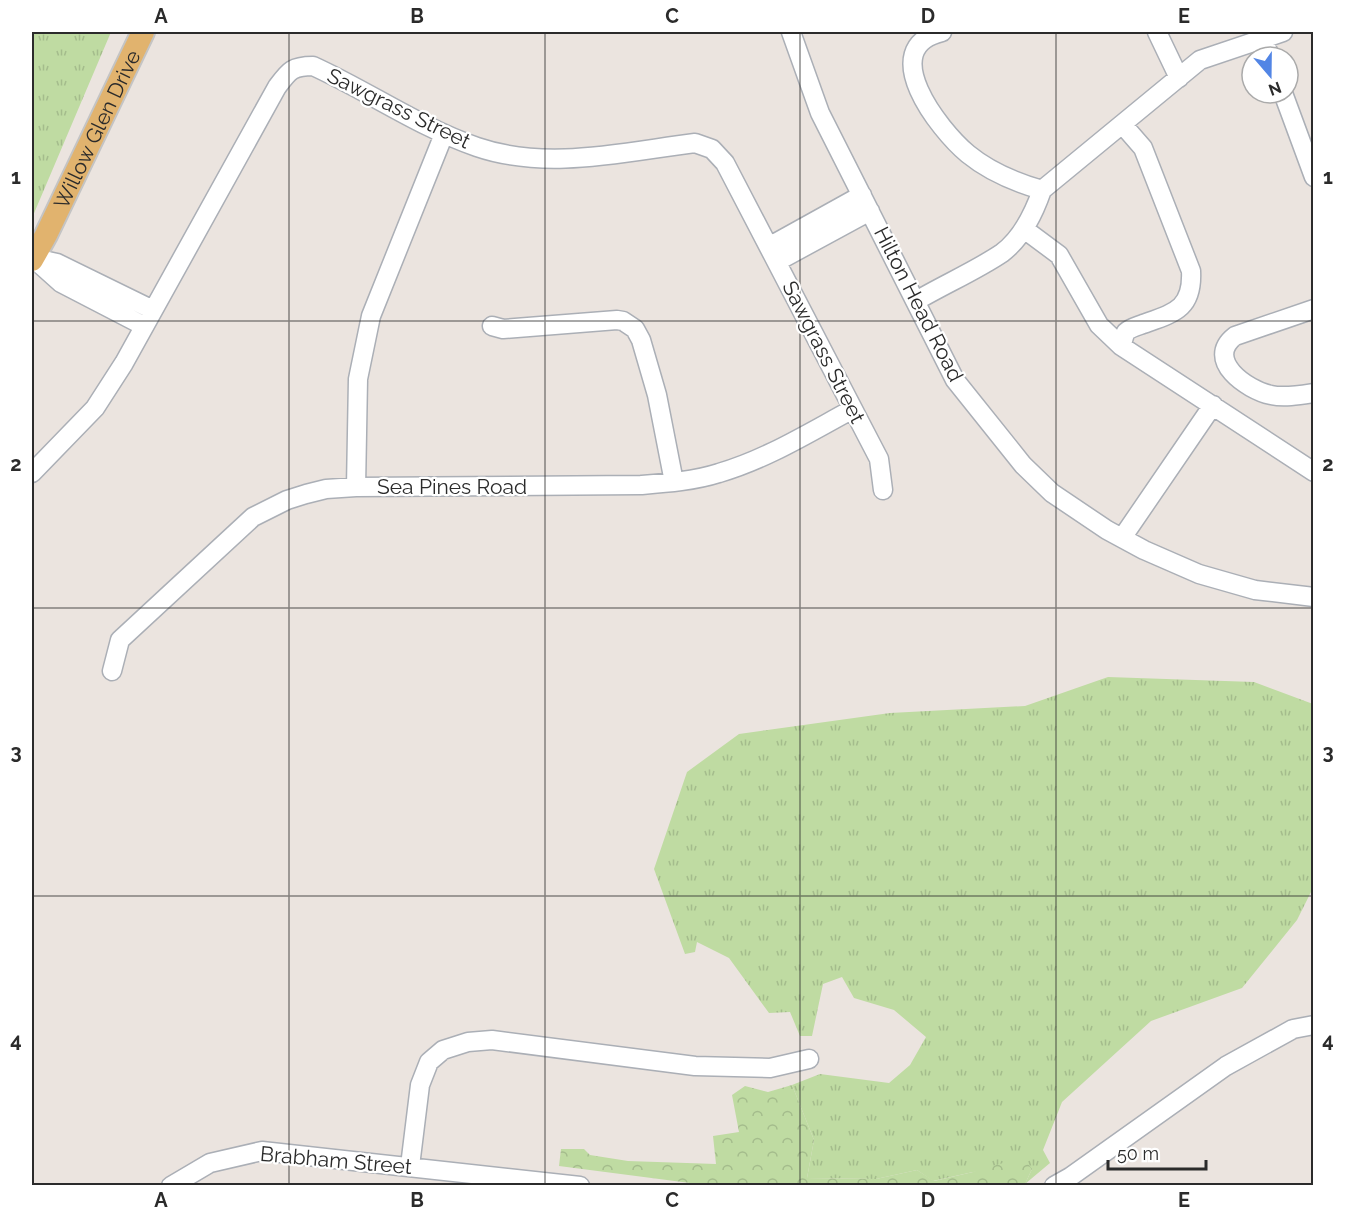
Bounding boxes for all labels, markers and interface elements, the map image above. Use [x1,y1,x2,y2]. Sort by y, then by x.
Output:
text: A [154,4,168,28]
text: B [410,4,424,28]
text: C [665,4,679,28]
text: D [921,4,935,28]
text: E [1178,4,1190,28]
north arrow [1240,45,1300,105]
street label: Willow Glen Drive [48,46,145,212]
street label: Sawgrass Street [323,63,475,153]
text: N [1266,78,1284,100]
text: 1 [11,165,21,189]
text: 1 [1323,165,1333,189]
street label: Hilton Head Road [869,222,969,386]
street label: Sawgrass Street [777,277,871,427]
text: 2 [10,452,22,476]
text: 2 [1322,452,1334,476]
street label: Sea Pines Road [377,474,527,499]
text: 3 [10,740,22,764]
text: 3 [1322,740,1334,764]
text: 4 [10,1028,22,1052]
text: 4 [1322,1028,1334,1052]
scale bar [1108,1133,1206,1171]
street label: Brabham Street [259,1141,413,1179]
text: 50 m [1117,1143,1159,1164]
text: A [154,1188,168,1212]
text: B [410,1188,424,1212]
text: C [665,1188,679,1212]
text: D [921,1188,935,1212]
text: E [1178,1188,1190,1212]

